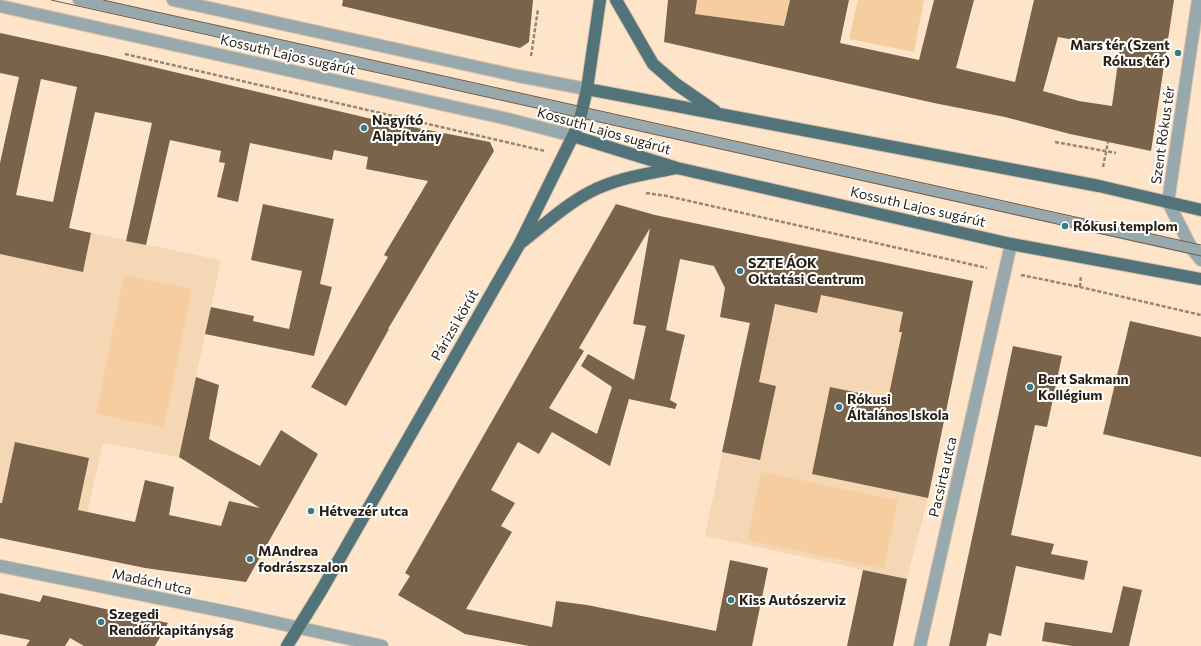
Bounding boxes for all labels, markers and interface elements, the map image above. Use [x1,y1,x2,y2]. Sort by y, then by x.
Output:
street label: Kossuth Lajos sugárút [219,31,357,79]
place label: Mars tér (Szent Rókus tér) [1070,37,1170,70]
marker: Mars tér (Szent Rókus tér) [1173,48,1183,58]
street label: Szent Rókus tér [1148,85,1178,185]
street label: Kossuth Lajos sugárút [535,104,673,158]
place label: Nagyító Alapítvány [372,112,442,144]
marker: Nagyító Alapítvány [359,123,369,133]
street label: Kossuth Lajos sugárút [849,183,987,231]
place label: Rókusi templom [1073,218,1178,234]
marker: Rókusi templom [1060,221,1070,231]
place label: SZTE ÁOK Oktatási Centrum [748,255,864,288]
marker: SZTE ÁOK Oktatási Centrum [735,266,745,276]
street label: Párizsi körút [428,286,482,364]
place label: Bert Sakmann Kollégium [1038,371,1129,404]
marker: Bert Sakmann Kollégium [1025,382,1035,392]
place label: Rókusi Általános Iskola [847,391,949,424]
marker: Rókusi Általános Iskola [834,402,844,412]
street label: Pacsirta utca [926,435,960,519]
place label: Hétvezér utca [319,503,408,519]
marker: Hétvezér utca [306,506,316,516]
place label: MAndrea fodrászszalon [258,543,348,576]
marker: MAndrea fodrászszalon [245,554,255,564]
street label: Madách utca [111,565,193,599]
place label: Kiss Autószerviz [739,592,846,608]
marker: Kiss Autószerviz [726,595,736,605]
place label: Szegedi Rendőrkapitányság [109,606,234,638]
marker: Szegedi Rendőrkapitányság [96,617,106,627]

